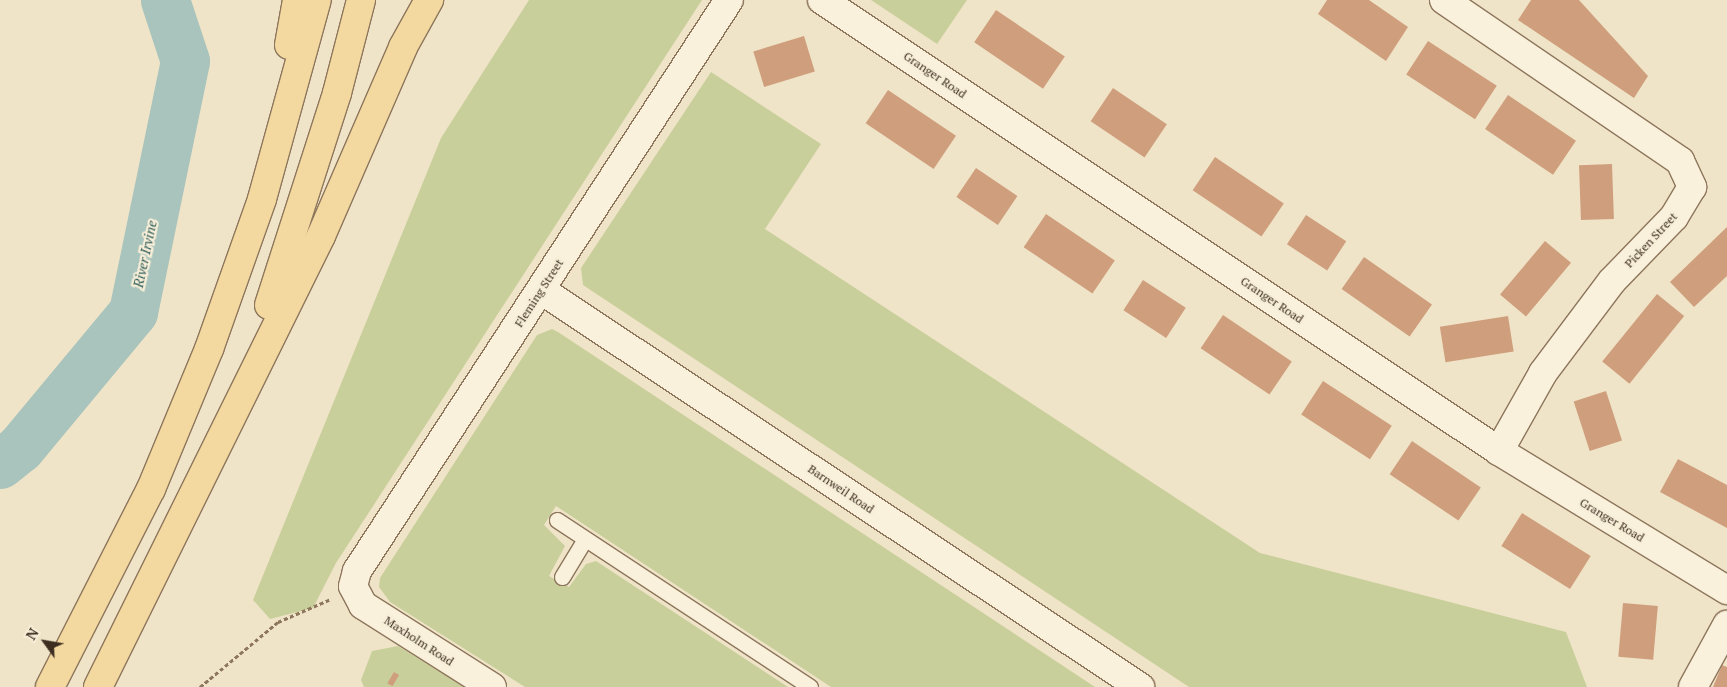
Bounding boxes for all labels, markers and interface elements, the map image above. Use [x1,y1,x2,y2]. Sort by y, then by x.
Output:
street label: Granger Road [901,49,969,101]
street label: Picken Street [1622,209,1680,271]
water label: River Irvine [130,219,160,289]
street label: Fleming Street [512,256,566,330]
street label: Granger Road [1238,274,1306,326]
street label: Barnweil Road [805,462,877,516]
street label: Granger Road [1577,495,1647,545]
street label: Maxholm Road [382,613,456,669]
north arrow [20,617,70,667]
text: N [21,624,43,643]

